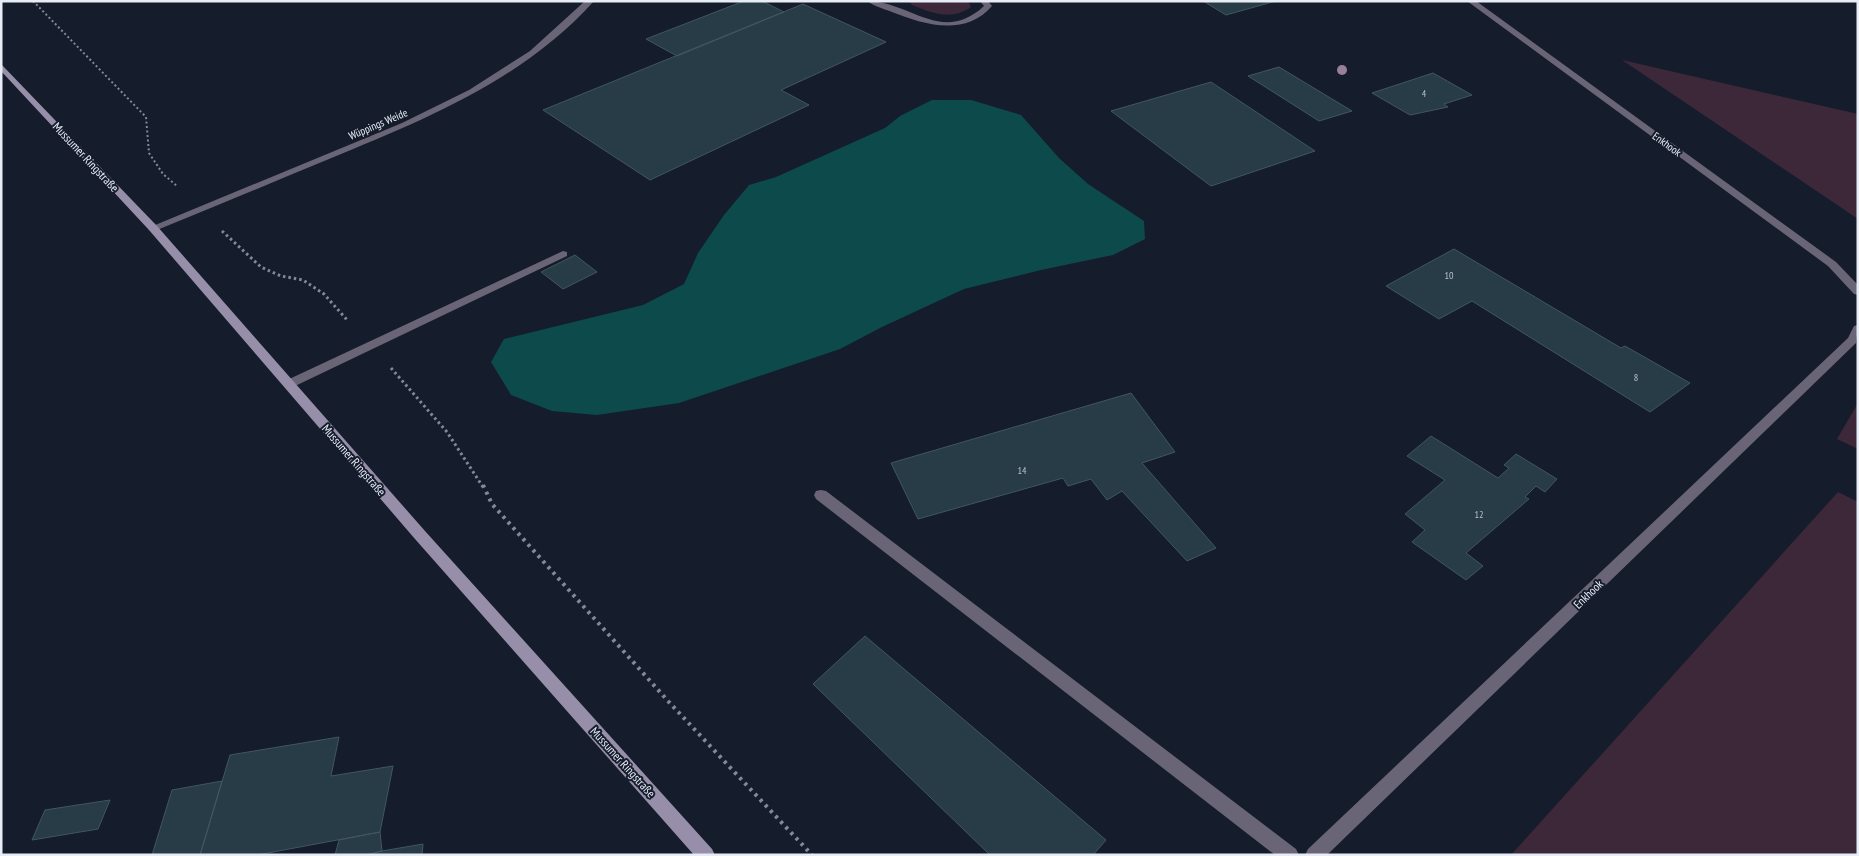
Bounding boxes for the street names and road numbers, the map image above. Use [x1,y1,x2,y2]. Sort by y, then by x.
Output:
street label: Wüppings Weide [346,105,410,143]
street label: Mussumer Ringstraße [50,119,122,195]
street label: Enkhook [1650,129,1685,160]
street label: Mussumer Ringstraße [319,421,389,499]
street label: Enkhook [1570,576,1606,612]
street label: Mussumer Ringstraße [587,724,659,800]

